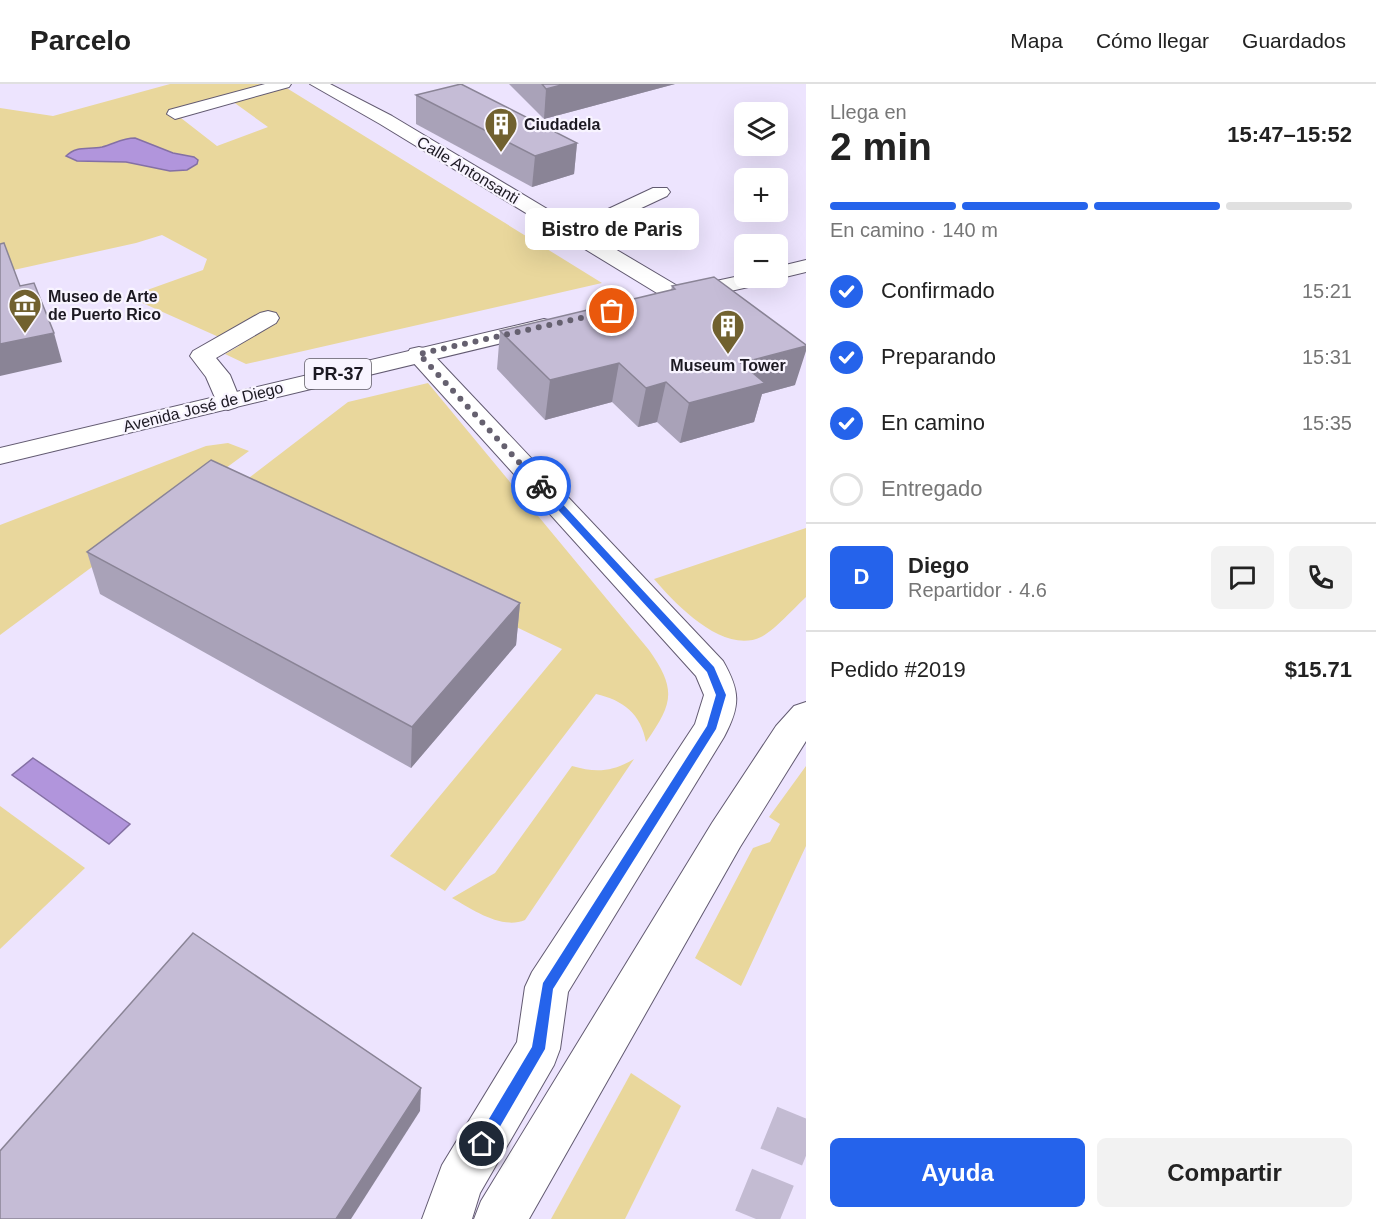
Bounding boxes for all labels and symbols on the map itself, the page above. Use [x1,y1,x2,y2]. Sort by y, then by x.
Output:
building icon: Ciudadela [483,106,519,153]
place label: Ciudadela [524,116,601,133]
street label: Calle Antonsanti [414,133,522,207]
callout: Bistro de Paris [525,209,699,251]
pin [586,285,637,336]
museum icon: Museo de Arte de Puerto Rico [7,287,43,334]
place label: Museo de Arte de Puerto Rico [48,288,161,323]
building icon: Museum Tower [710,308,746,355]
place label: Museum Tower [670,357,786,374]
road number: PR-37 [305,359,371,389]
street label: Avenida José de Diego [121,379,285,435]
courier [511,456,571,516]
pin [456,1118,507,1169]

